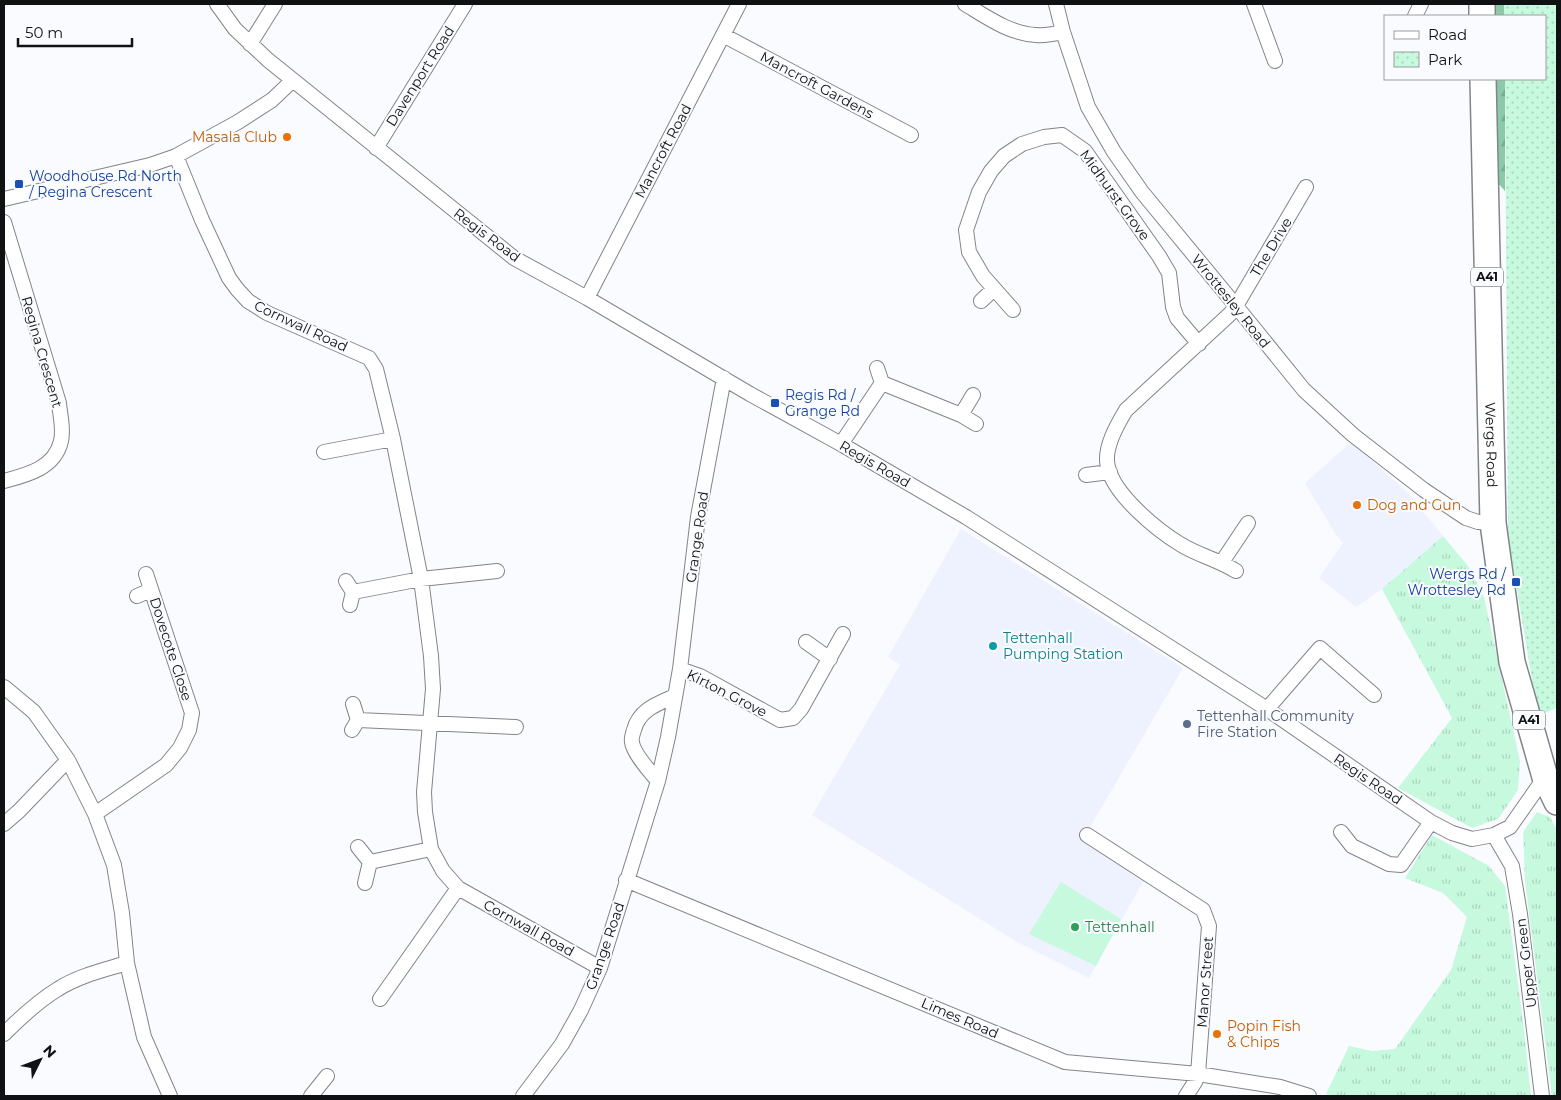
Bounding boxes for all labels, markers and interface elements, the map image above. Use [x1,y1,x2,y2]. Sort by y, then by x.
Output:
scale bar [18,15,131,47]
legend [1384,15,1546,80]
street label: Davenport Road [382,22,458,130]
text: 50 m [25,23,63,42]
text: Road [1428,25,1467,44]
street label: Mancroft Gardens [757,47,877,123]
text: Park [1428,50,1462,69]
street label: Mancroft Road [631,101,695,201]
place label: Masala Club [192,128,277,146]
marker: Masala Club [281,131,293,143]
street label: Midhurst Grove [1076,146,1154,244]
place label: Woodhouse Rd North / Regina Crescent [28,167,182,201]
marker: Woodhouse Rd North / Regina Crescent [13,178,25,190]
street label: Regis Road [450,204,524,266]
street label: The Drive [1246,214,1296,280]
street label: Wrottesley Road [1188,250,1274,352]
road number: A41 [1471,268,1503,286]
street label: Regina Crescent [17,294,67,410]
street label: Cornwall Road [251,296,351,356]
place label: Regis Rd / Grange Rd [785,386,860,420]
marker: Regis Rd / Grange Rd [769,397,781,409]
street label: Wergs Road [1481,402,1501,488]
street label: Regis Road [836,436,914,492]
street label: Grange Road [682,490,712,584]
place label: Dog and Gun [1367,496,1461,514]
marker: Dog and Gun [1351,499,1363,511]
place label: Wergs Rd / Wrottesley Rd [1408,565,1507,599]
marker: Wergs Rd / Wrottesley Rd [1510,576,1522,588]
street label: Dovecote Close [146,595,196,703]
place label: Tettenhall Pumping Station [1003,629,1123,663]
marker: Tettenhall Pumping Station [987,640,999,652]
street label: Kirton Grove [684,665,770,721]
place label: Tettenhall Community Fire Station [1197,707,1354,741]
road number: A41 [1513,710,1545,730]
marker: Tettenhall Community Fire Station [1181,718,1193,730]
street label: Regis Road [1330,749,1406,809]
street label: Cornwall Road [480,896,578,960]
street label: Grange Road [582,900,628,992]
street label: Upper Green [1512,917,1540,1009]
place label: Tettenhall [1085,918,1155,936]
marker: Tettenhall [1069,921,1081,933]
street label: Manor Street [1193,935,1217,1028]
street label: Limes Road [919,994,1001,1042]
place label: Popin Fish & Chips [1227,1017,1301,1051]
marker: Popin Fish & Chips [1211,1028,1223,1040]
north arrow [15,1035,65,1085]
text: N [39,1041,60,1062]

